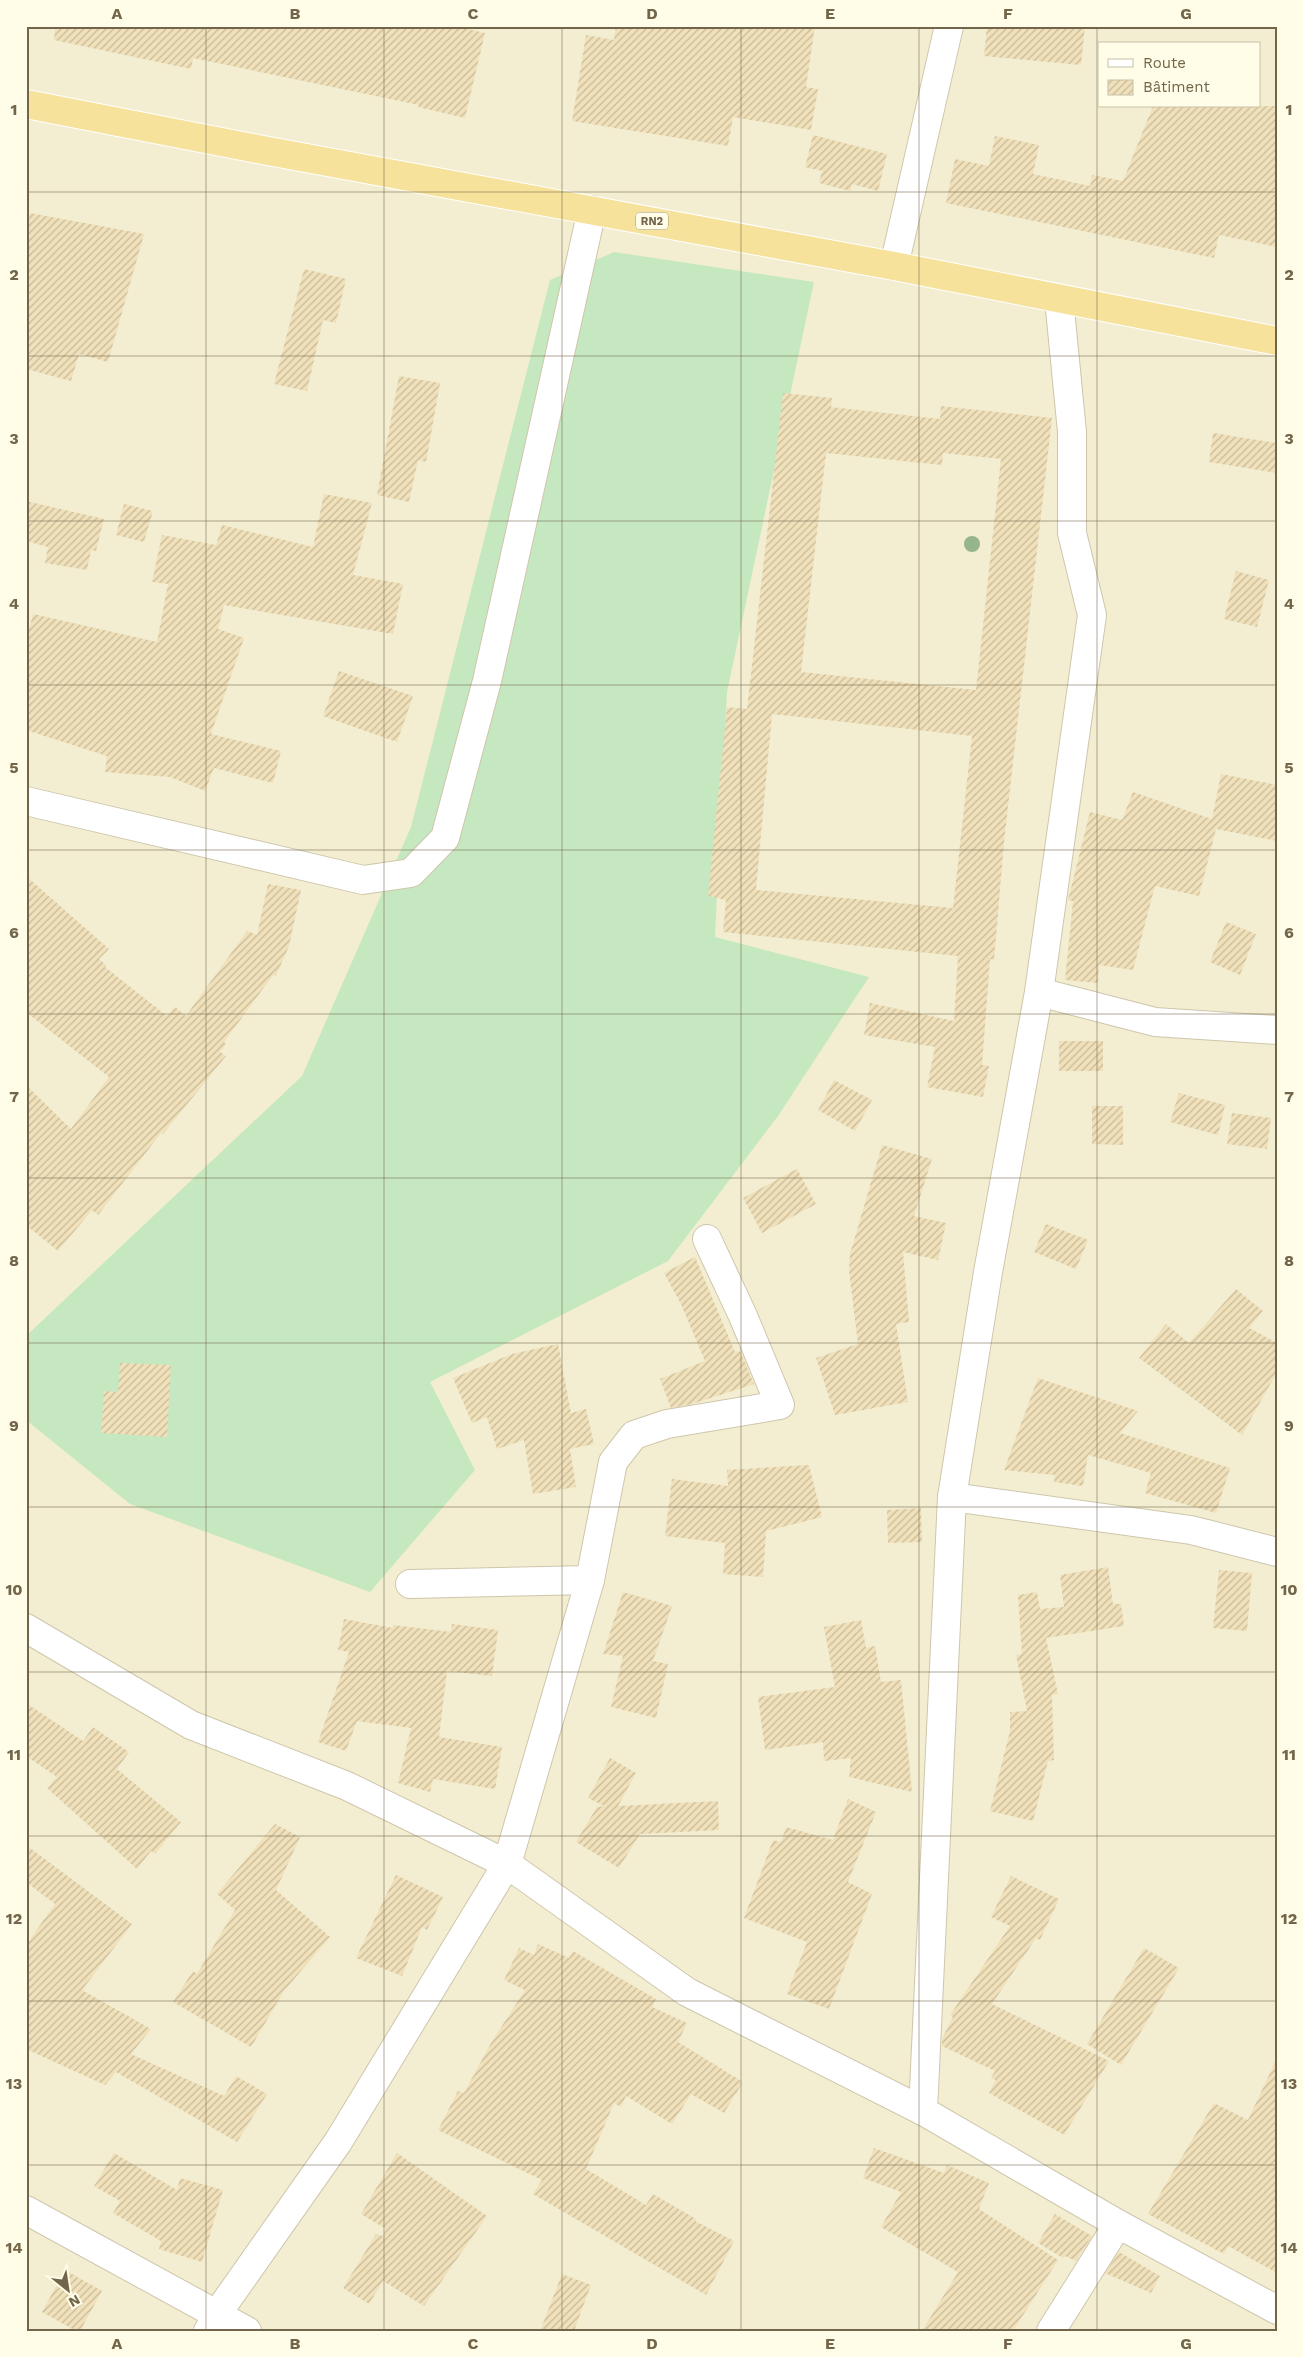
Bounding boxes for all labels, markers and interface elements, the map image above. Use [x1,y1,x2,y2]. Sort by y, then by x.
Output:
text: A [112,4,123,23]
text: B [290,4,301,23]
text: C [468,4,479,23]
text: D [646,4,658,23]
text: E [825,4,835,23]
text: F [1003,4,1013,23]
text: G [1180,4,1192,23]
legend [1098,42,1260,108]
text: Route [1143,54,1186,72]
text: Bâtiment [1143,78,1210,96]
text: 1 [11,100,17,119]
text: 1 [1286,100,1292,119]
road number: RN2 [636,212,668,230]
text: 2 [9,265,19,284]
text: 2 [1284,265,1294,284]
text: 3 [9,429,19,448]
text: 3 [1284,429,1294,448]
text: 4 [9,594,19,613]
text: 4 [1284,594,1294,613]
text: 5 [9,758,19,777]
text: 5 [1284,758,1294,777]
text: 6 [9,923,19,942]
text: 6 [1284,923,1294,942]
text: 7 [9,1087,19,1106]
text: 7 [1284,1087,1294,1106]
text: 8 [9,1251,19,1270]
text: 8 [1284,1251,1294,1270]
text: 9 [9,1416,19,1435]
text: 9 [1284,1416,1294,1435]
text: 10 [5,1580,23,1599]
text: 10 [1280,1580,1298,1599]
text: 11 [7,1745,21,1764]
text: 11 [1282,1745,1296,1764]
text: 12 [6,1909,22,1928]
text: 12 [1281,1909,1297,1928]
text: 13 [6,2074,22,2093]
text: 13 [1281,2074,1297,2093]
text: 14 [5,2238,23,2257]
text: 14 [1280,2238,1298,2257]
north arrow [42,2264,92,2314]
text: N [66,2292,83,2311]
text: A [112,2334,123,2353]
text: B [290,2334,301,2353]
text: C [468,2334,479,2353]
text: D [646,2334,658,2353]
text: E [825,2334,835,2353]
text: F [1003,2334,1013,2353]
text: G [1180,2334,1192,2353]

